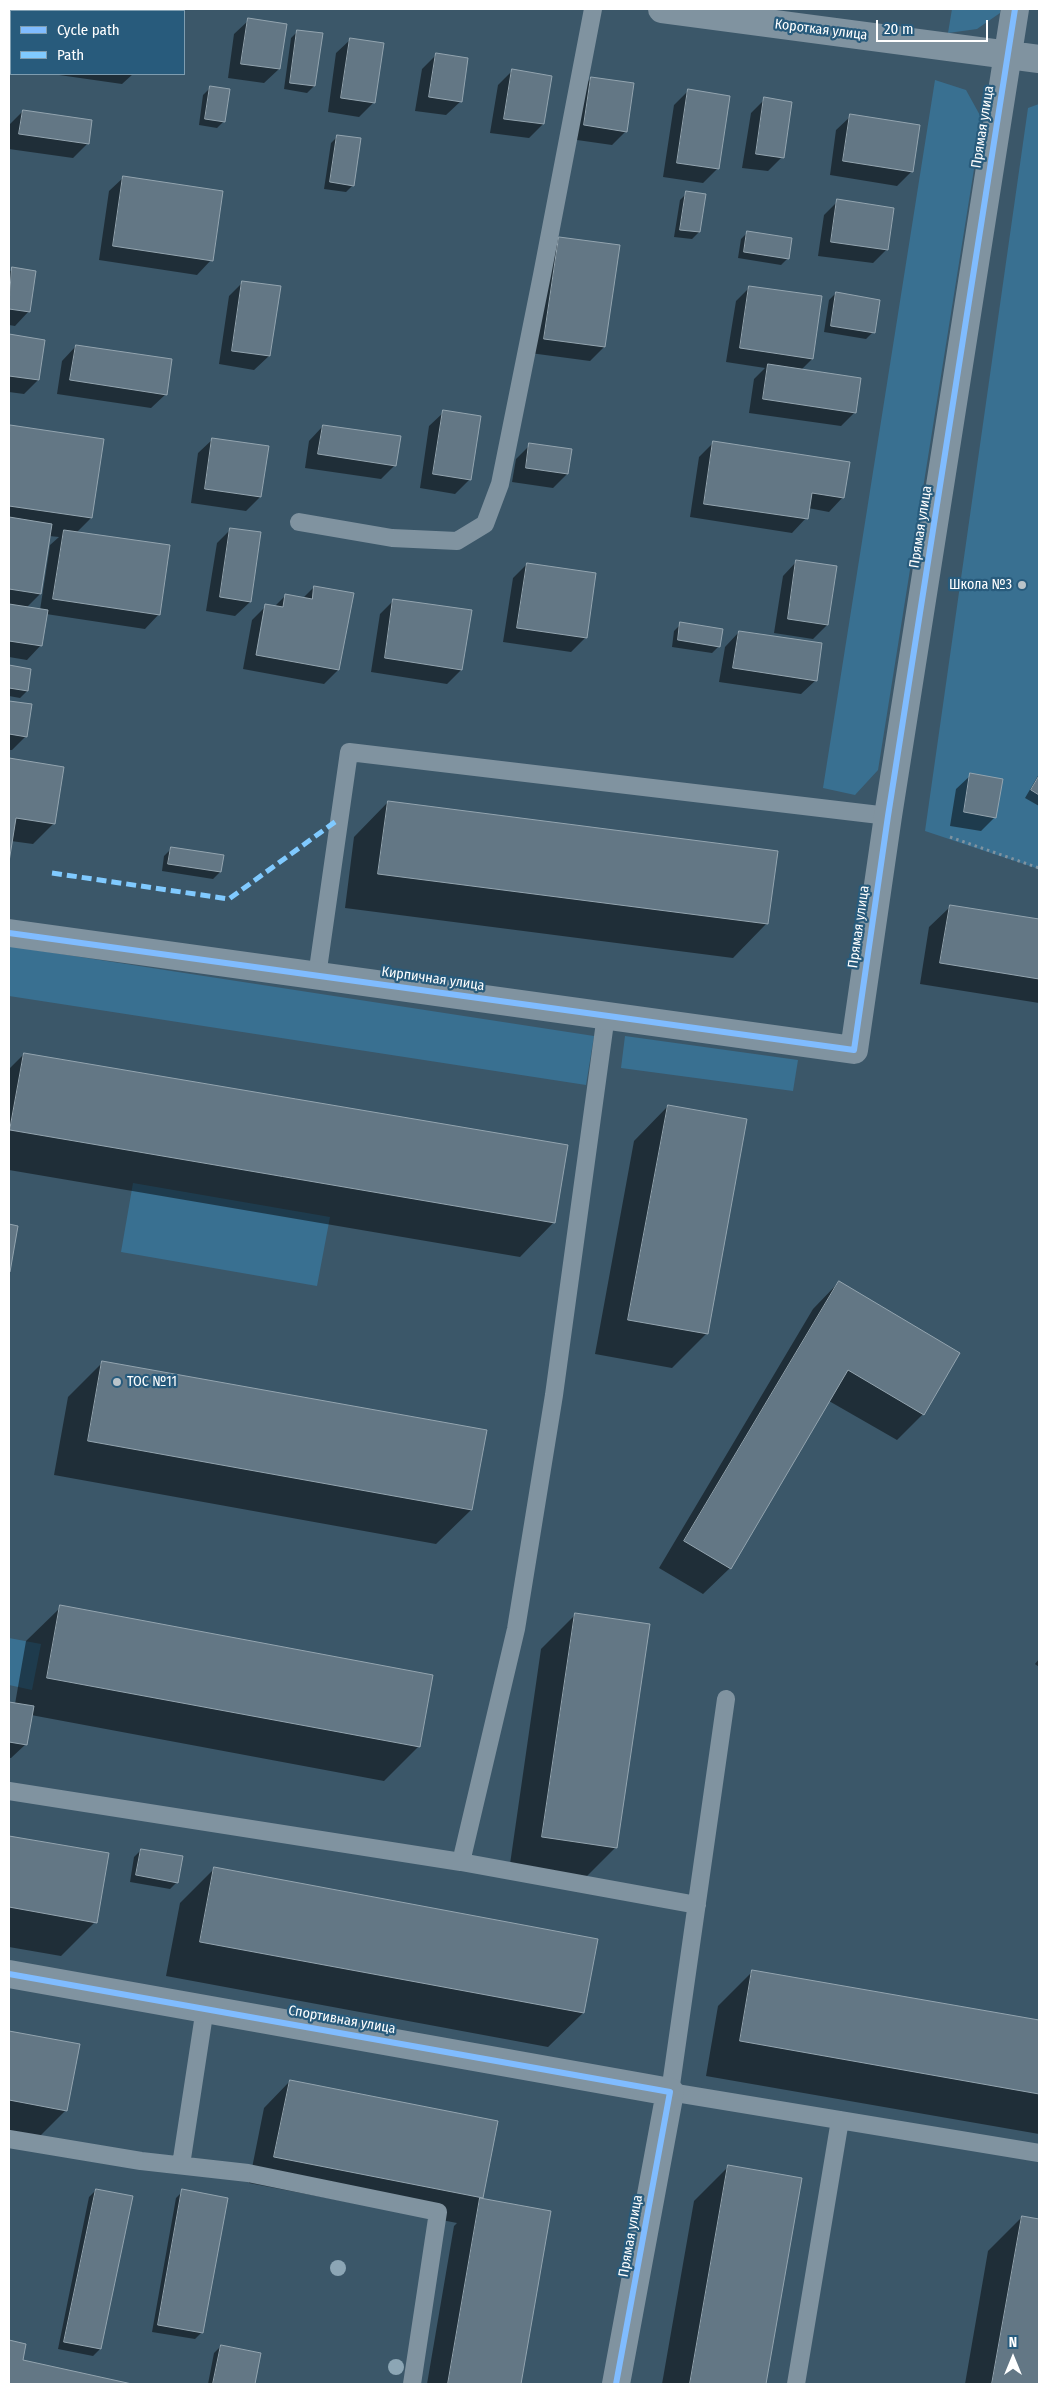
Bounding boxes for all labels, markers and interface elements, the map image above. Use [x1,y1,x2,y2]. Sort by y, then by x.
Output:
legend [10,10,185,75]
scale bar [878,10,990,42]
street label: Короткая улица [774,16,868,44]
text: 20 m [884,20,914,38]
text: Cycle path [57,21,120,39]
text: Path [57,46,84,64]
street label: Прямая улица [968,85,998,169]
street label: Прямая улица [906,485,936,569]
place label: Школа №3 [949,577,1012,593]
marker: Школа №3 [1016,579,1028,591]
street label: Прямая улица [845,885,873,969]
street label: Кирпичная улица [380,963,486,995]
place label: ТОС №11 [127,1374,177,1390]
marker: ТОС №11 [111,1376,123,1388]
street label: Спортивная улица [287,2002,397,2038]
street label: Прямая улица [615,2193,647,2279]
north arrow [988,2333,1038,2383]
text: N [1009,2334,1017,2351]

